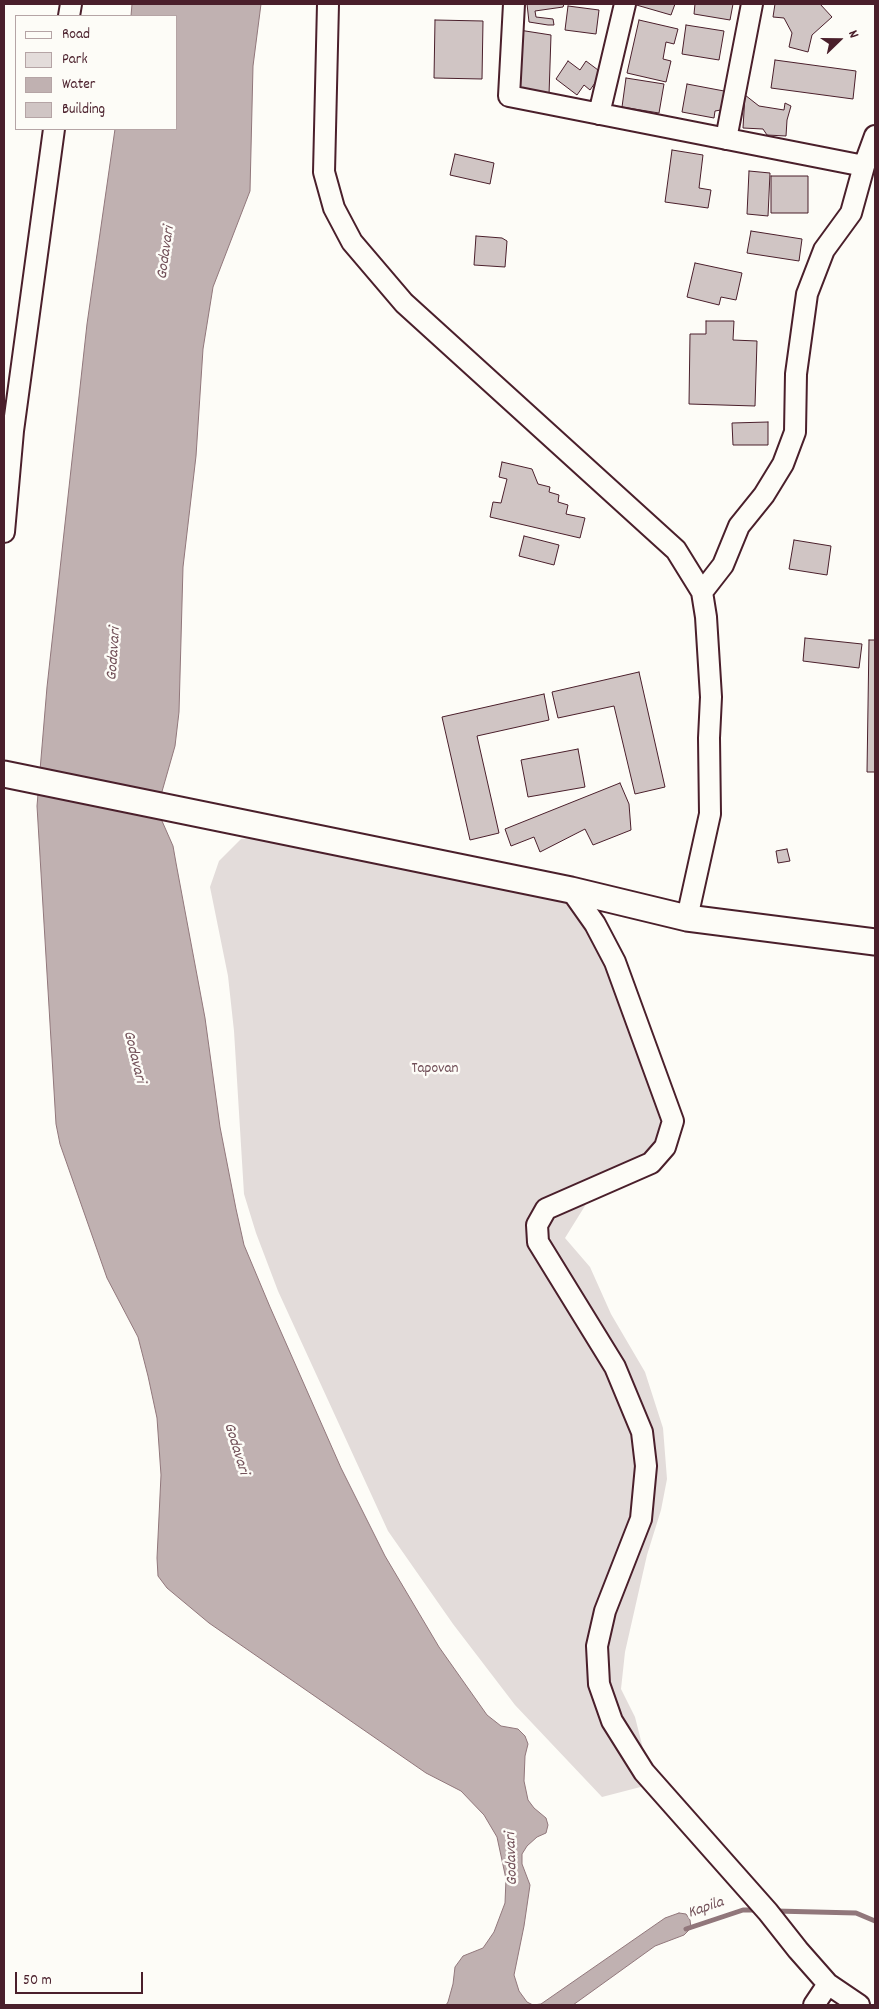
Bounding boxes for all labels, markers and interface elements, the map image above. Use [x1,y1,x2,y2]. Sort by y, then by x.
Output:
legend [15,15,178,130]
north arrow [814,15,864,65]
text: Road [62,24,90,46]
text: N [842,27,863,41]
text: Park [62,49,88,71]
text: Water [62,74,95,96]
text: Building [62,99,105,121]
water label: Godavari [154,225,180,281]
water label: Godavari [104,627,126,681]
water label: Godavari [117,1029,149,1085]
park label: Tapovan [412,1061,458,1079]
water label: Godavari [218,1421,252,1477]
water label: Godavari [502,1832,524,1886]
water label: Kapila [686,1894,726,1924]
scale bar [18,1962,145,1994]
text: 50 m [23,1970,52,1992]

